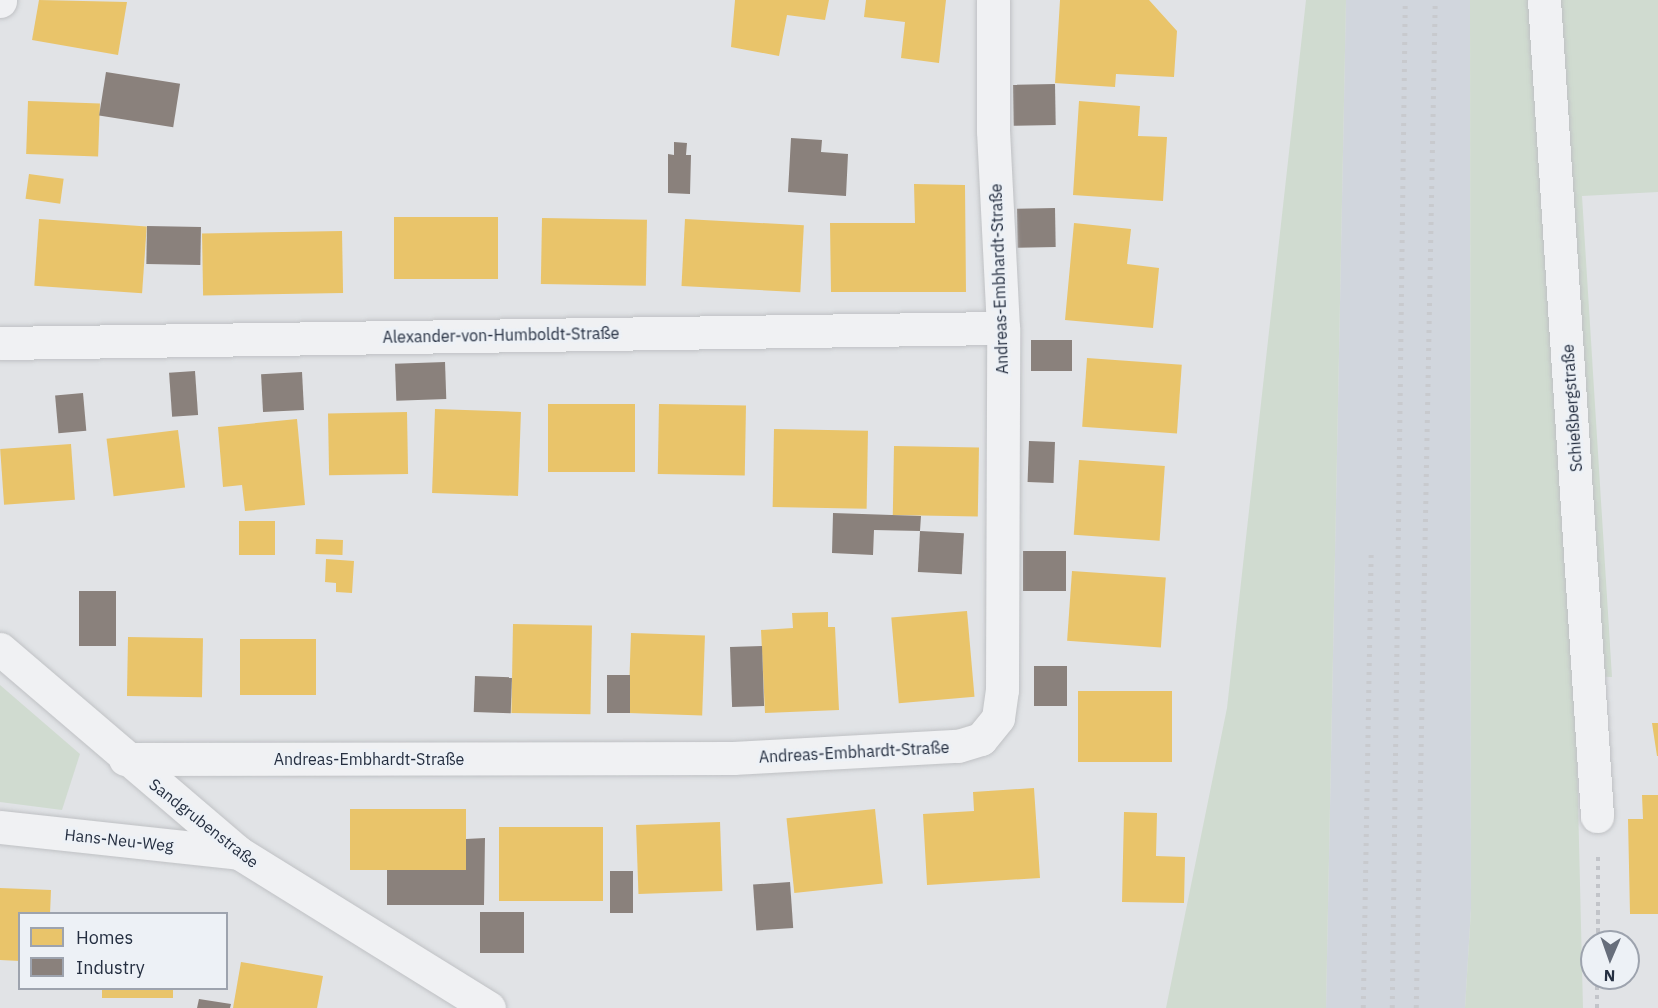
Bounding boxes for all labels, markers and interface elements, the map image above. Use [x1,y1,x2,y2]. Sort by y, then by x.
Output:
street label: Andreas-Embhardt-Straße [986,183,1012,375]
street label: Alexander-von-Humboldt-Straße [382,323,620,347]
street label: Schießbergstraße [1558,343,1586,473]
street label: Andreas-Embhardt-Straße [758,737,950,767]
street label: Andreas-Embhardt-Straße [274,749,464,769]
street label: Sandgrubenstraße [146,774,262,872]
street label: Hans-Neu-Weg [63,825,175,855]
legend [18,912,228,990]
text: Homes [76,926,133,949]
north arrow [1580,930,1640,990]
text: Industry [76,956,145,979]
text: N [1603,966,1616,986]

